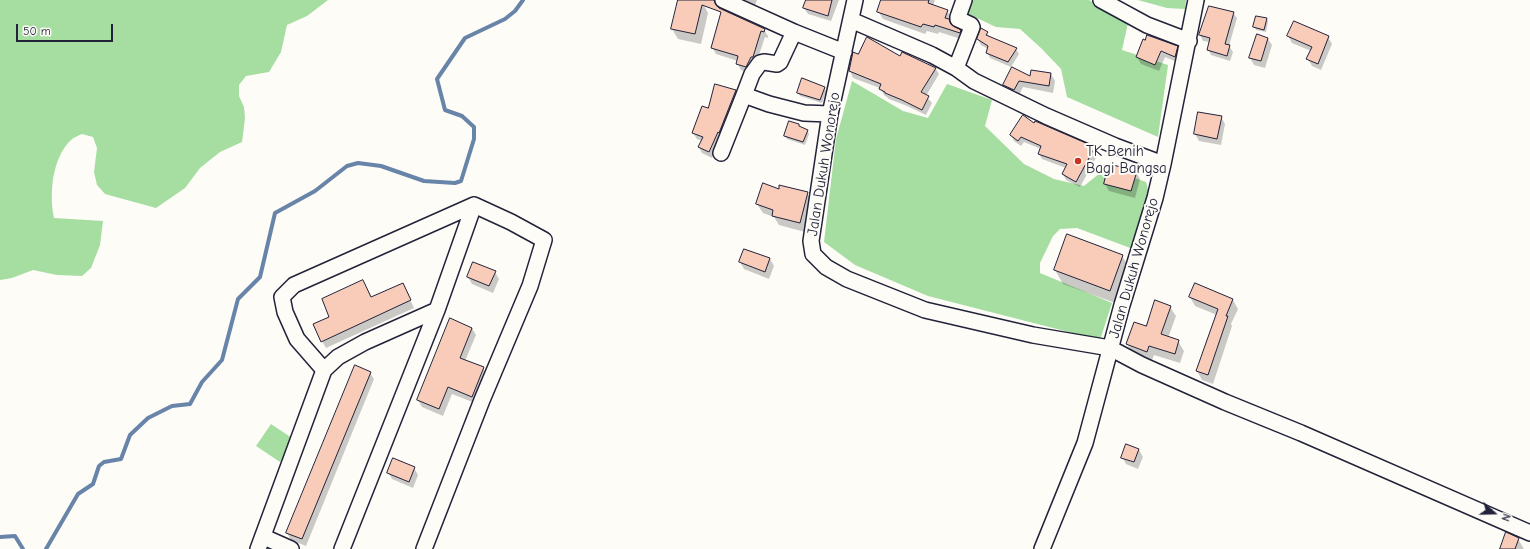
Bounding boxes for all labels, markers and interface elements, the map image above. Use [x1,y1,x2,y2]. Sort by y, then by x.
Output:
scale bar [18,16,115,42]
text: 50 m [23,24,51,38]
street label: Jalan Dukuh Wonorejo [804,91,844,237]
place label: TK Benih Bagi Bangsa [1086,143,1167,178]
marker: TK Benih Bagi Bangsa [1073,156,1083,166]
street label: Jalan Dukuh Wonorejo [1105,196,1163,340]
north arrow [1474,493,1514,533]
text: N [1498,512,1513,523]

